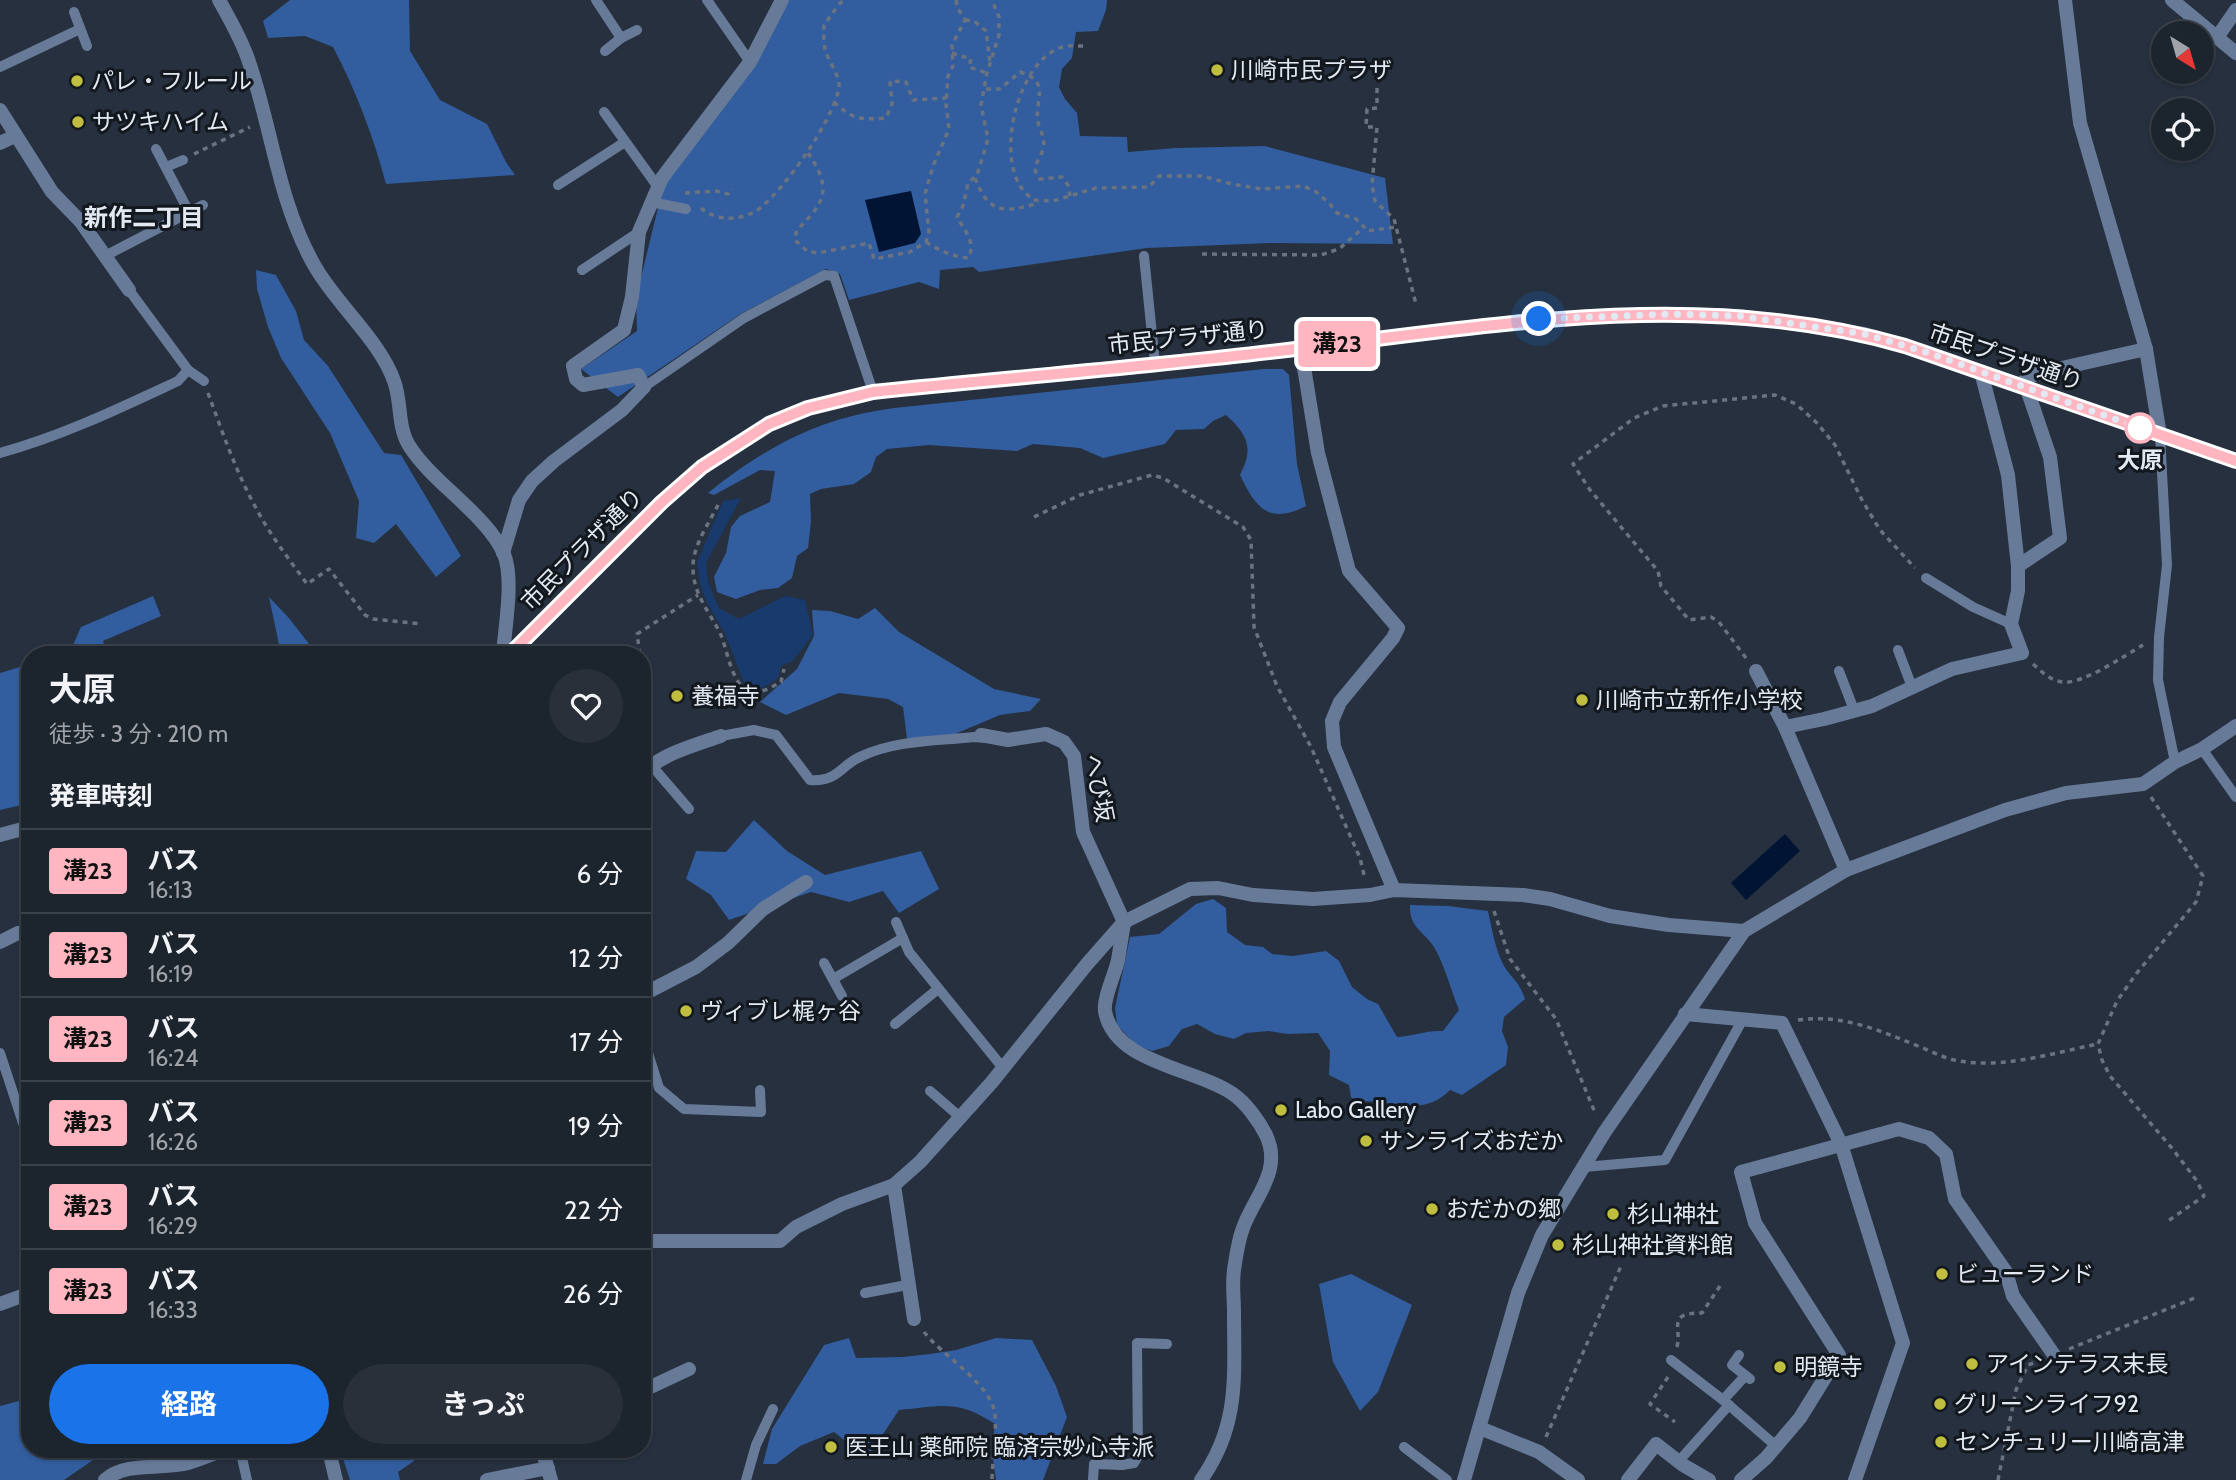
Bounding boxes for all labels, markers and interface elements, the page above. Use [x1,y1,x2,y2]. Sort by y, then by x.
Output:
north arrow [2151,21,2214,84]
map controls [2151,21,2214,161]
place label: 川崎市民プラザ [1231,56,1392,84]
marker: 川崎市民プラザ [1209,62,1225,78]
place label: パレ・フルール [91,67,252,95]
marker: パレ・フルール [69,73,85,89]
button: locate [2151,98,2214,161]
place label: サツキハイム [92,108,229,136]
marker: サツキハイム [70,114,86,130]
district label: 新作二丁目 [84,203,204,232]
your location [1521,301,1556,336]
street label: 市民プラザ通り [1106,315,1270,359]
street label: 市民プラザ通り [1925,318,2087,396]
line badge: 溝23 [1297,321,1377,367]
text: 溝23 [1312,329,1362,358]
marker: 大原 [2125,413,2155,443]
place label: 大原 [2117,446,2163,474]
street label: 市民プラザ通り [515,482,649,616]
text: 大原 [49,669,115,709]
button: heart [549,669,623,743]
place label: 養福寺 [691,682,760,710]
place label: 川崎市立新作小学校 [1596,686,1803,714]
marker: 養福寺 [669,688,685,704]
marker: 川崎市立新作小学校 [1574,692,1590,708]
text: 徒歩 · 3 分 · 210 m [49,720,228,748]
street label: へび坂 [1079,751,1119,825]
text: 発車時刻 [49,780,153,812]
text: バス [148,844,200,876]
text: 溝23 [63,856,113,885]
text: 6 分 [576,858,623,890]
text: 16:13 [148,876,193,904]
text: バス [148,928,200,960]
text: 溝23 [63,940,113,969]
text: 12 分 [569,942,623,974]
text: 16:19 [148,960,194,988]
place label: ヴィブレ梶ヶ谷 [700,997,861,1025]
marker: ヴィブレ梶ヶ谷 [678,1003,694,1019]
text: バス [148,1012,200,1044]
text: 溝23 [63,1024,113,1053]
text: 17 分 [570,1026,623,1058]
text: 16:24 [148,1044,198,1072]
text: バス [148,1096,200,1128]
place label: Labo Gallery [1295,1096,1416,1124]
marker: Labo Gallery [1273,1102,1289,1118]
text: 溝23 [63,1108,113,1137]
text: 19 分 [568,1110,623,1142]
place label: サンライズおだか [1380,1127,1563,1155]
text: 16:26 [148,1128,198,1156]
marker: サンライズおだか [1358,1133,1374,1149]
text: バス [148,1180,200,1212]
text: 溝23 [63,1192,113,1221]
text: 22 分 [564,1194,623,1226]
place label: おだかの郷 [1446,1195,1561,1223]
place label: 杉山神社 [1627,1200,1719,1228]
marker: おだかの郷 [1424,1201,1440,1217]
marker: 杉山神社 [1605,1206,1621,1222]
text: 16:29 [148,1212,198,1240]
place label: 杉山神社資料館 [1572,1231,1733,1259]
marker: 杉山神社資料館 [1550,1237,1566,1253]
place label: ビューランド [1956,1260,2094,1288]
text: バス [148,1264,200,1296]
marker: ビューランド [1934,1266,1950,1282]
text: 溝23 [63,1276,113,1305]
text: 26 分 [563,1278,623,1310]
text: 16:33 [148,1296,198,1324]
place label: アインテラス末長 [1986,1350,2168,1378]
place label: 明鏡寺 [1794,1353,1863,1381]
marker: アインテラス末長 [1964,1356,1980,1372]
marker: 明鏡寺 [1772,1359,1788,1375]
button: 経路 [49,1364,329,1444]
button: きっぷ [343,1364,623,1444]
place label: グリーンライフ92 [1954,1390,2139,1418]
marker: グリーンライフ92 [1932,1396,1948,1412]
place label: センチュリー川崎高津 [1955,1428,2185,1456]
place label: 医王山 薬師院 臨済宗妙心寺派 [845,1433,1154,1461]
marker: センチュリー川崎高津 [1933,1434,1949,1450]
marker: 医王山 薬師院 臨済宗妙心寺派 [823,1439,839,1455]

